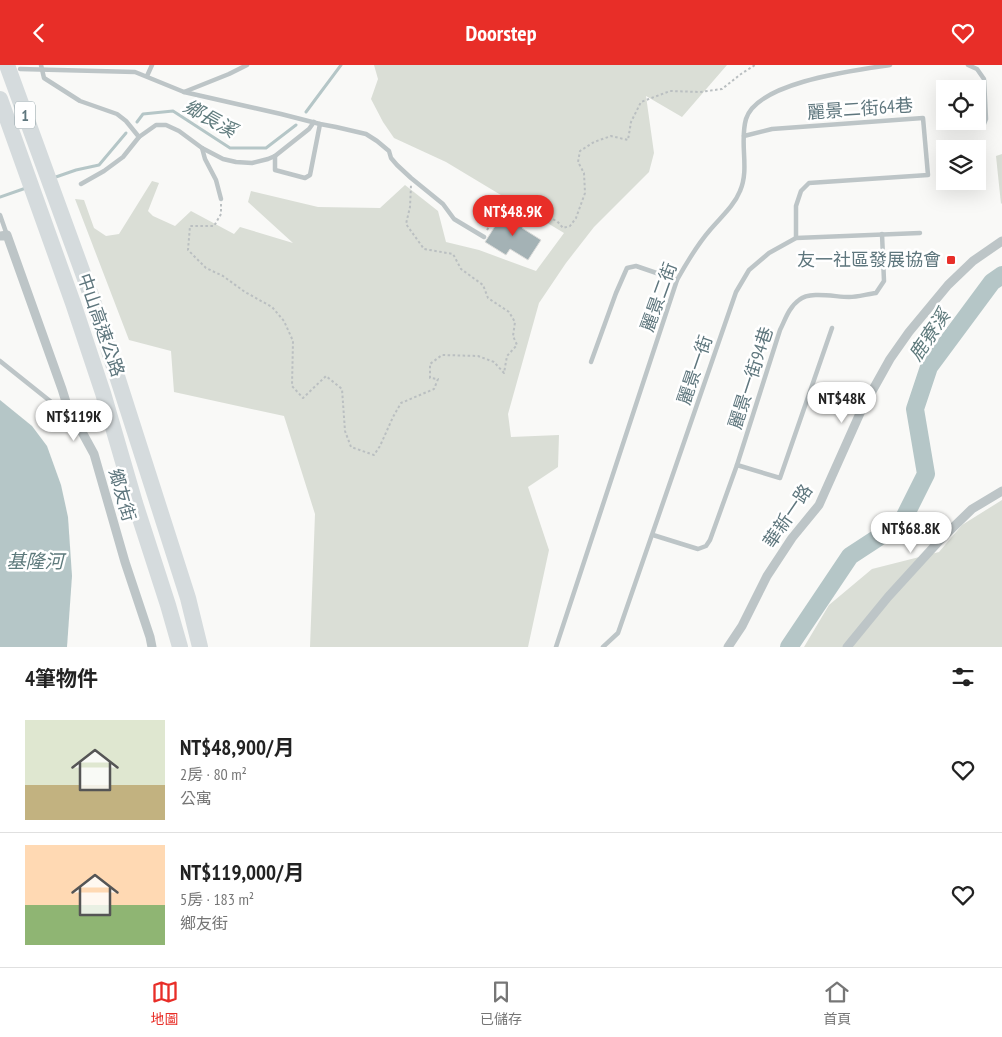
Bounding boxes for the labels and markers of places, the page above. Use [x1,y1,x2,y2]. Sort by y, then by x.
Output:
pin: NT$48.9K [461,195,565,237]
place label: 友一社區發展協會 [797,248,941,271]
marker: 友一社區發展協會 [945,254,957,266]
pin: NT$48K [801,381,883,424]
pin: NT$119K [28,399,120,442]
pin: NT$68.8K [859,511,963,554]

